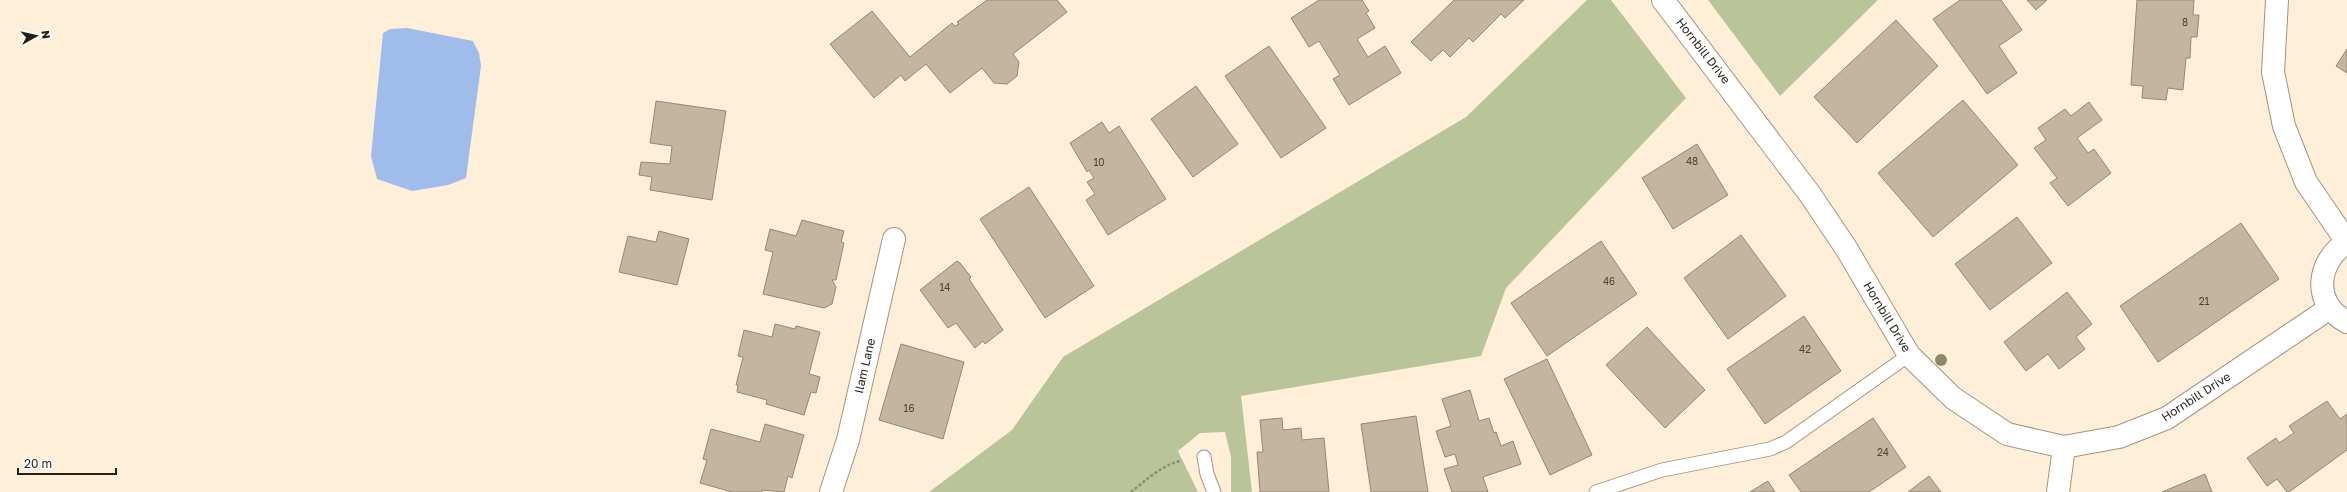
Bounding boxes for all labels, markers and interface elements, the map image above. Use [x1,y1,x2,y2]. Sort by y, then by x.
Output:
street label: Hornbill Drive [1673,15,1734,87]
north arrow [16,16,56,56]
house number: 8 [2182,16,2188,28]
text: N [39,29,53,40]
house number: 48 [1686,155,1698,167]
house number: 10 [1093,156,1105,168]
house number: 46 [1603,275,1615,287]
street label: Hornbill Drive [1861,279,1914,355]
house number: 14 [940,281,950,293]
house number: 21 [2199,295,2209,307]
street label: Ilam Lane [851,337,878,395]
house number: 42 [1799,343,1811,355]
street label: Hornbill Drive [2158,369,2233,424]
house number: 16 [904,402,914,414]
house number: 24 [1877,446,1889,458]
scale bar [18,450,116,476]
text: 20 m [24,456,52,471]

